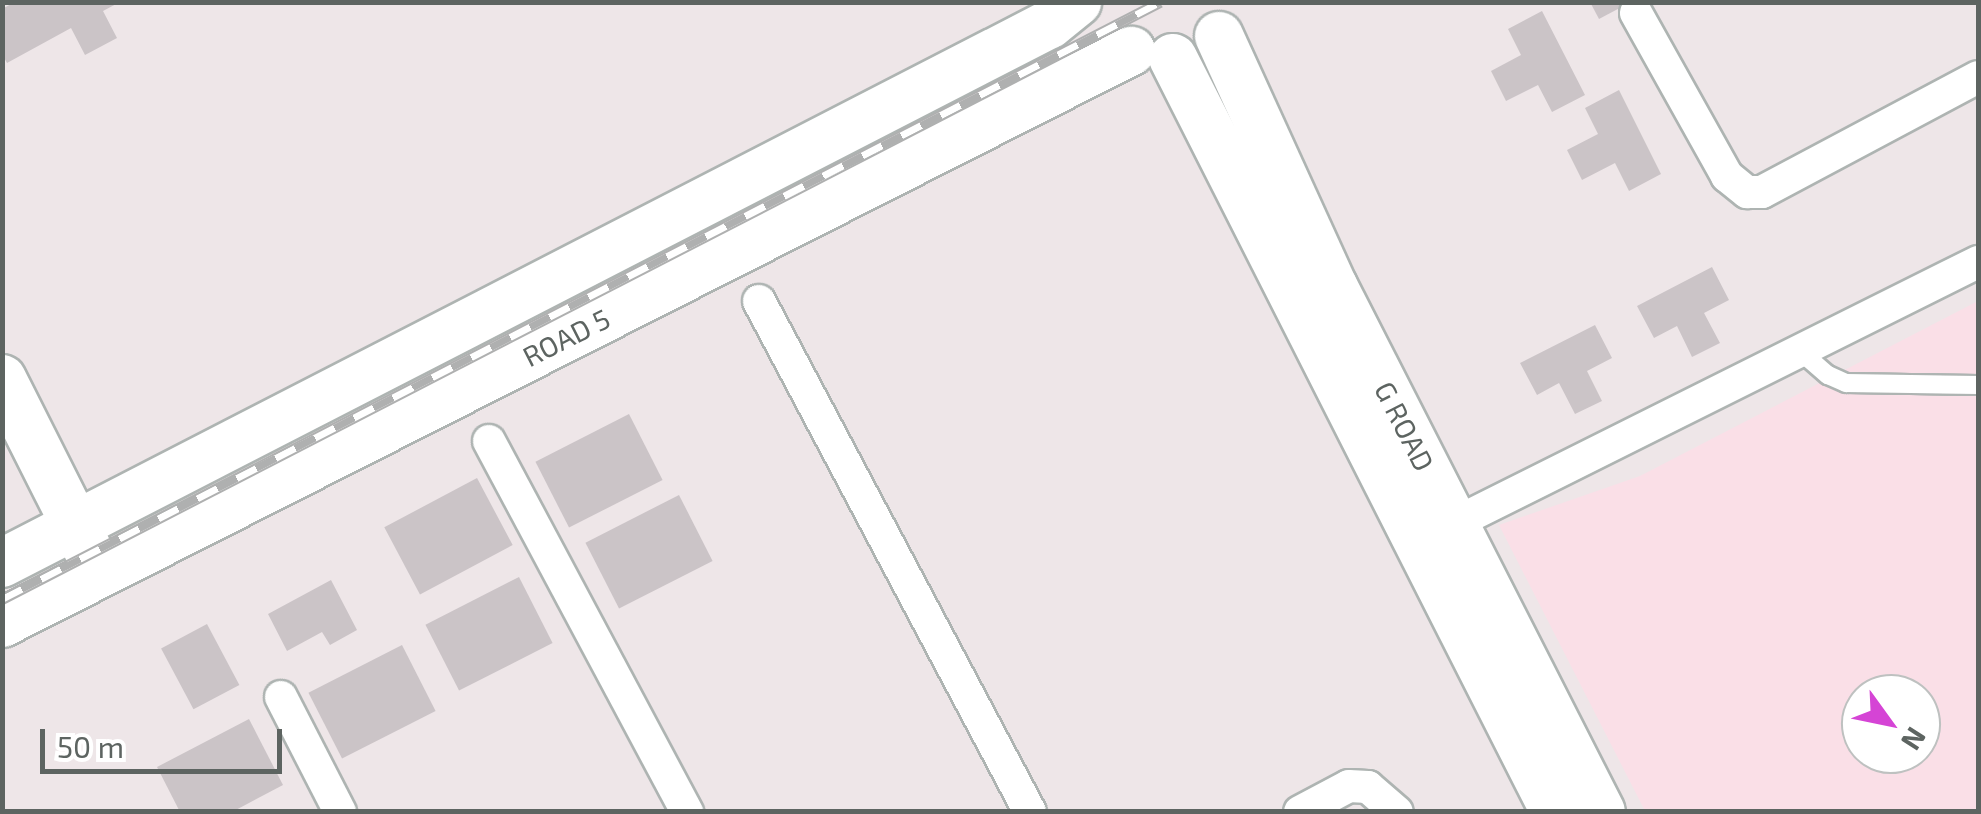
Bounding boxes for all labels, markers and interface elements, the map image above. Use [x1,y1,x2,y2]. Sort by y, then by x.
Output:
street label: ROAD 5 [517,301,615,373]
street label: G ROAD [1368,376,1442,476]
north arrow [1841,674,1941,774]
scale bar [45,709,288,771]
text: N [1895,722,1934,757]
text: 50 m [57,728,124,764]

